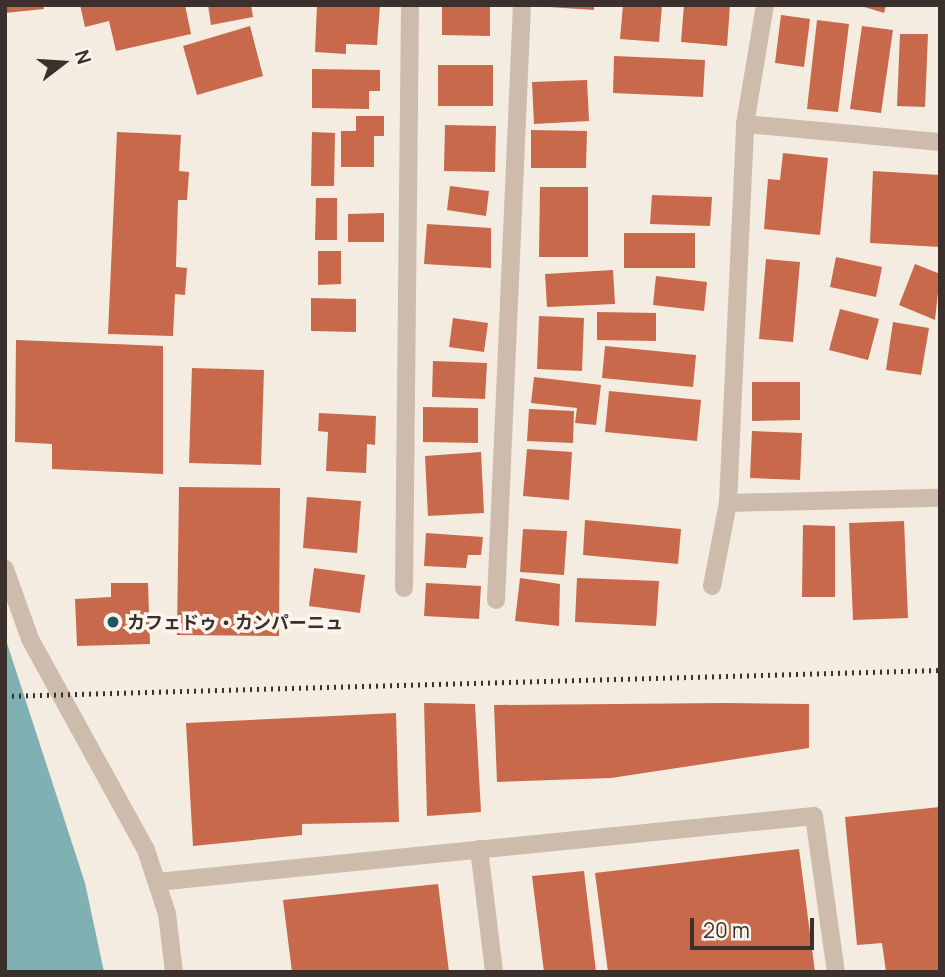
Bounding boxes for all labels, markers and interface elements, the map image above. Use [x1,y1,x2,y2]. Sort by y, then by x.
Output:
north arrow [28,28,98,98]
text: N [69,47,98,67]
place label: カフェドゥ・カンパーニュ [127,611,343,633]
marker: カフェドゥ・カンパーニュ [105,614,121,630]
scale bar [693,904,817,948]
text: 20 m [703,916,750,944]

